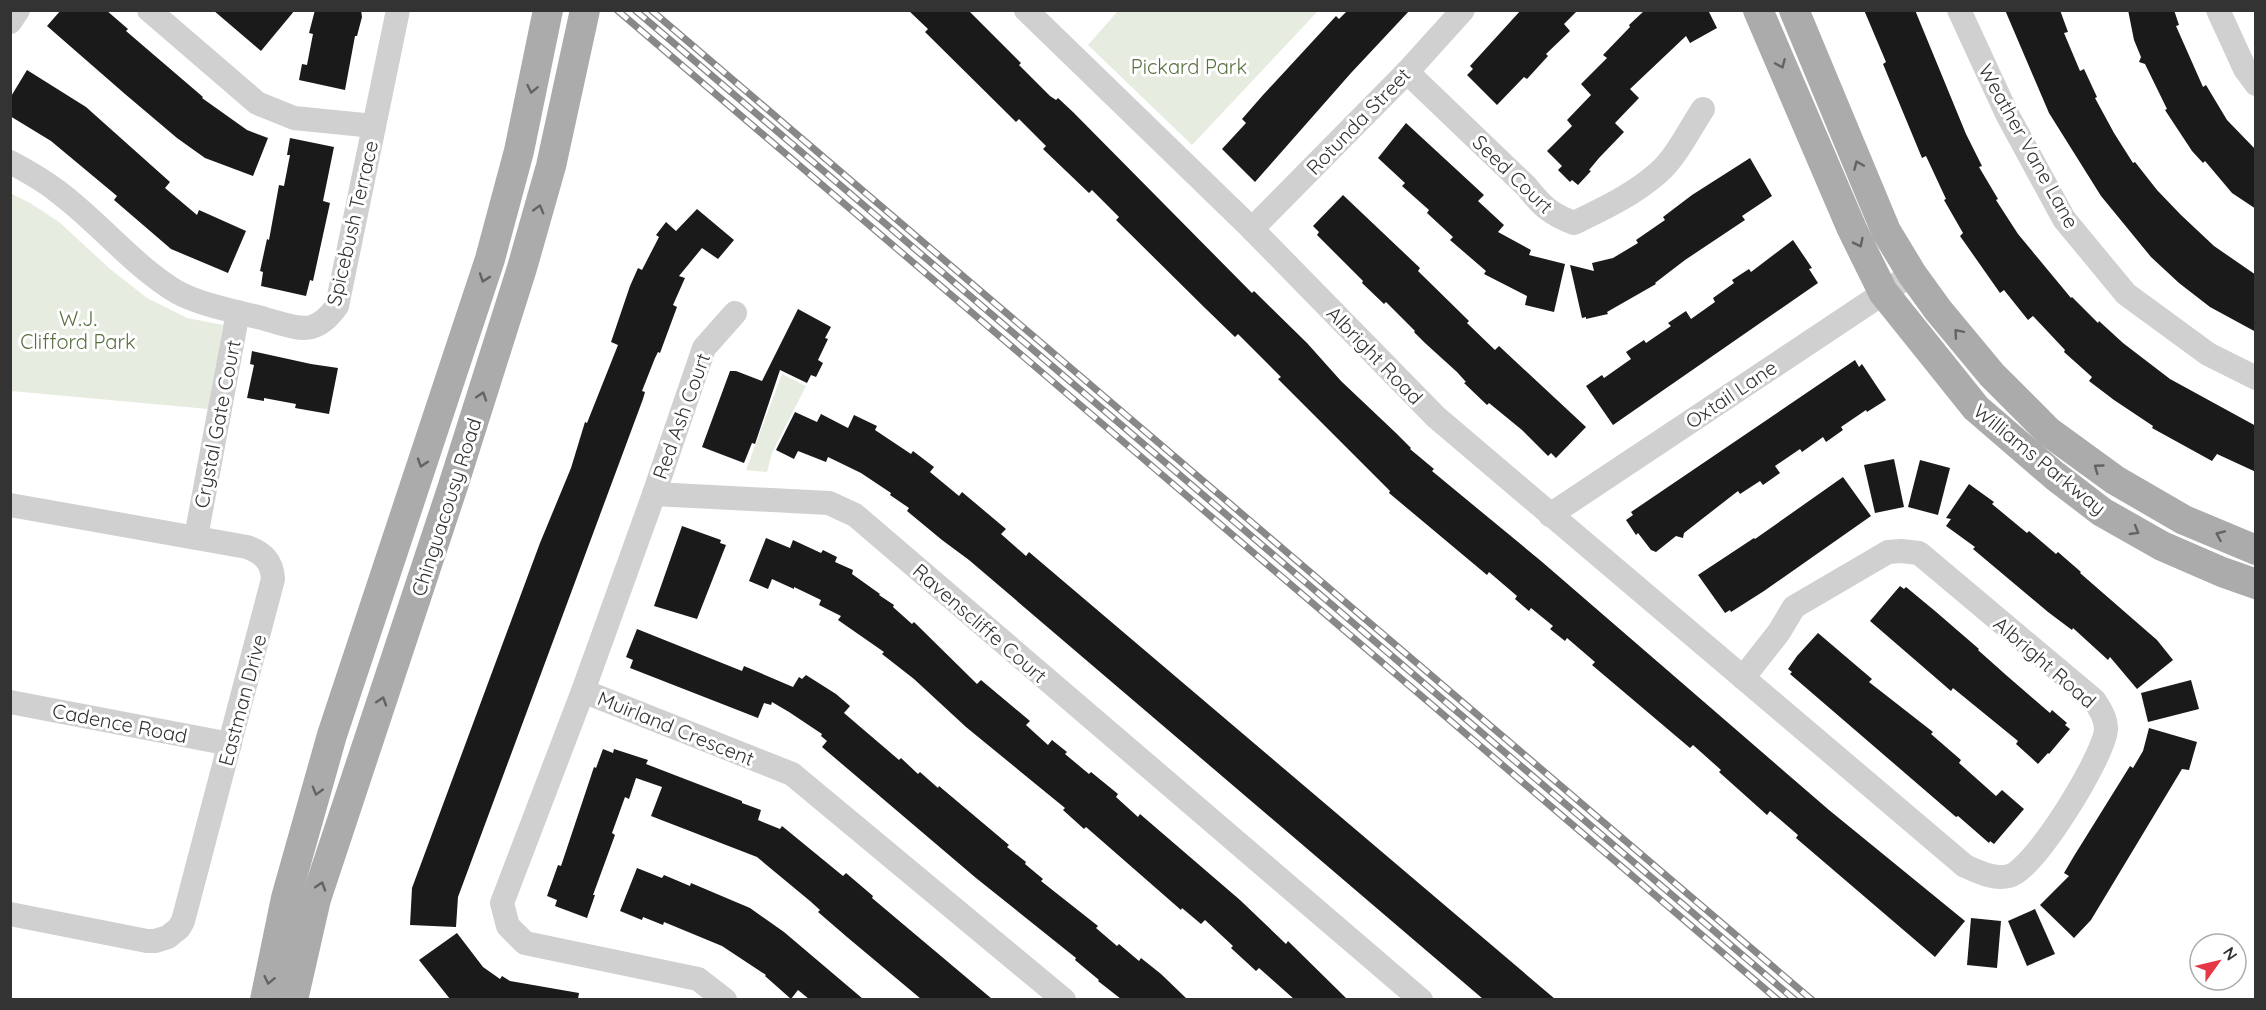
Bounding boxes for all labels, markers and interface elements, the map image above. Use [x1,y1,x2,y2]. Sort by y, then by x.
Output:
park label: Pickard Park [1131,54,1247,79]
one-way arrow [1773,58,1785,69]
street label: Weather Vane Lane [1973,59,2085,233]
street label: Rotunda Street [1301,62,1416,180]
one-way arrow [526,84,539,94]
street label: Seed Court [1467,129,1559,219]
street label: Spicebush Terrace [321,138,383,308]
one-way arrow [1853,161,1865,172]
one-way arrow [532,205,544,215]
one-way arrow [1852,236,1863,247]
one-way arrow [479,272,491,283]
street label: Albright Road [1322,301,1428,409]
park label: W.J. Clifford Park [20,306,136,354]
one-way arrow [1954,329,1965,340]
street label: Crystal Gate Court [188,337,246,510]
street label: Red Ash Court [647,349,715,482]
street label: Oxtail Lane [1681,354,1781,434]
one-way arrow [475,391,487,402]
street label: Williams Parkway [1969,398,2111,520]
street label: Chinguacousy Road [405,415,487,599]
one-way arrow [416,457,429,468]
one-way arrow [2093,464,2104,475]
one-way arrow [2129,524,2139,535]
one-way arrow [2215,530,2226,542]
street label: Ravenscliffe Court [908,558,1052,688]
street label: Albright Road [1989,611,2101,713]
street label: Eastman Drive [212,631,272,769]
street label: Muirland Crescent [594,685,758,771]
one-way arrow [375,696,387,707]
street label: Cadence Road [50,698,190,748]
one-way arrow [311,786,324,796]
one-way arrow [313,881,326,892]
north arrow [2188,932,2248,992]
text: N [2219,943,2242,964]
one-way arrow [263,975,276,985]

